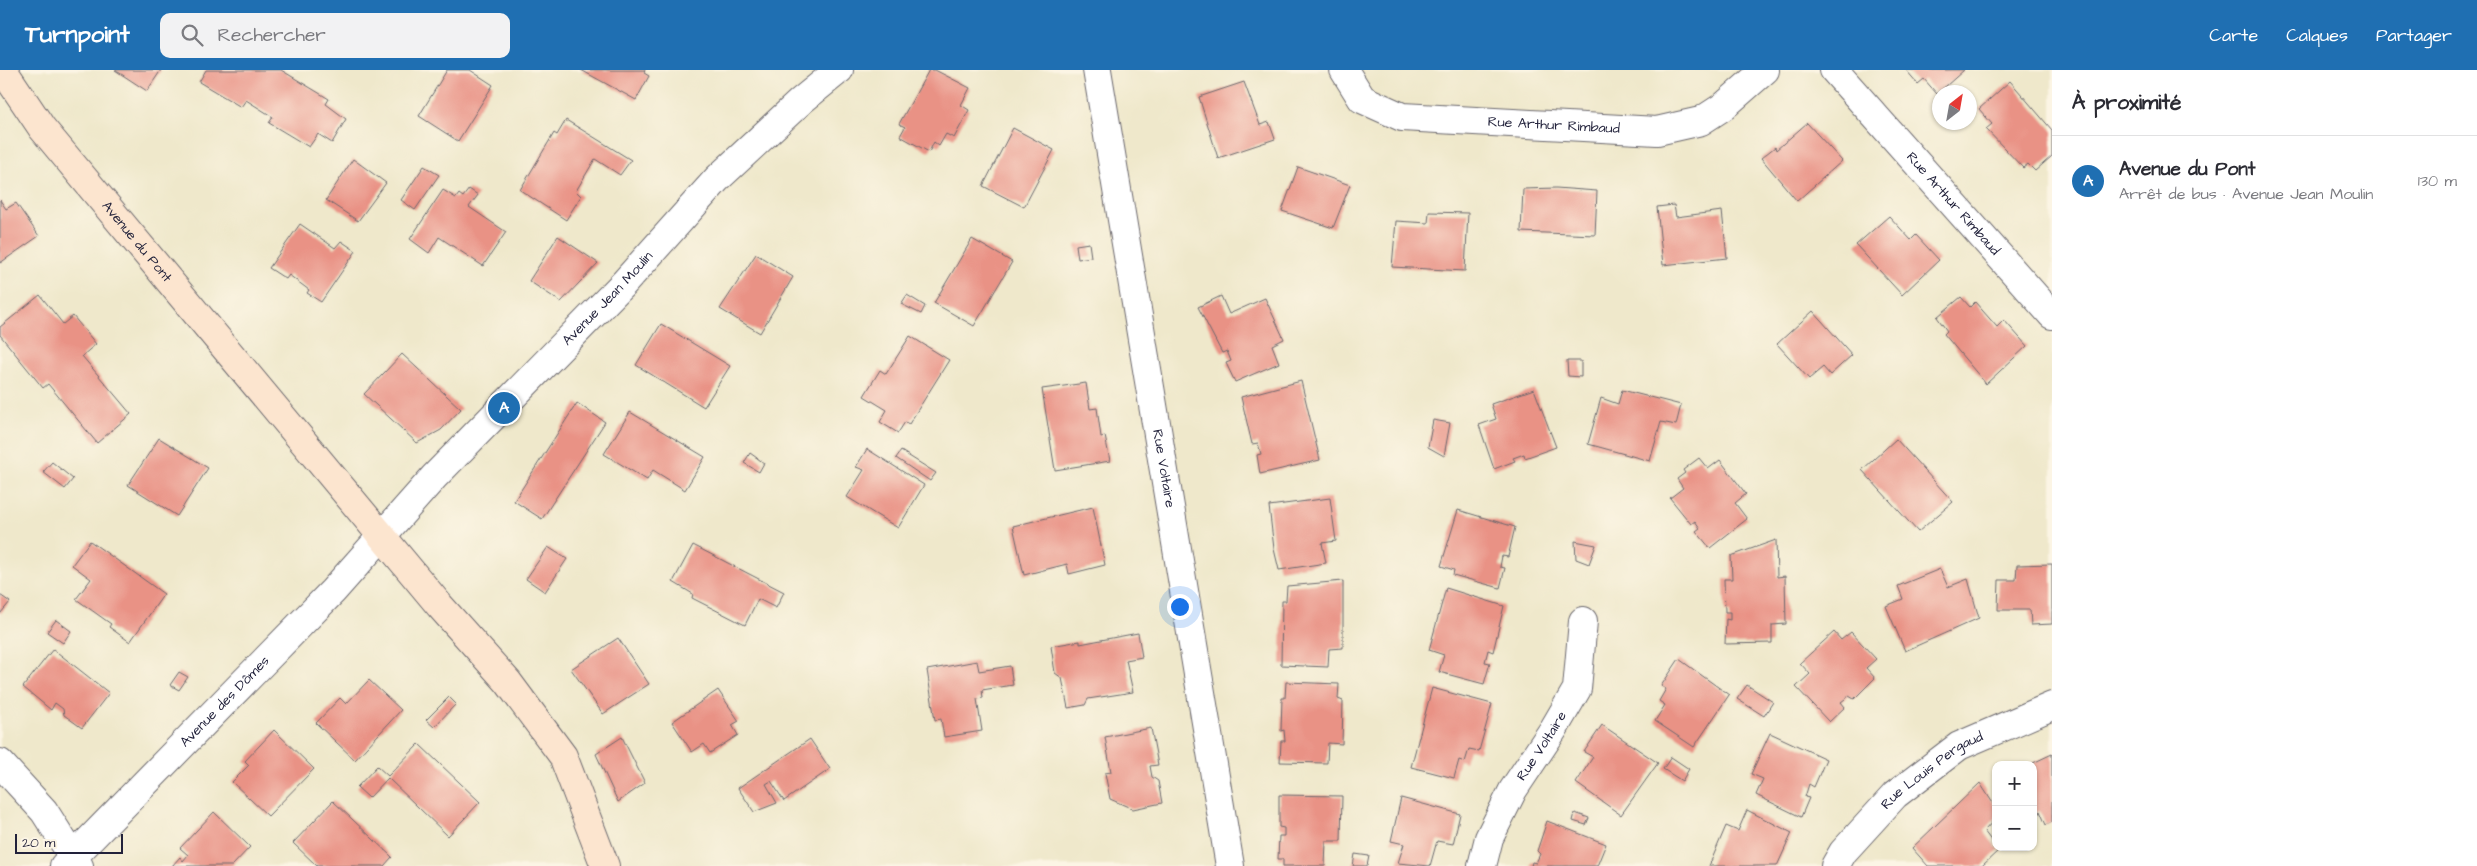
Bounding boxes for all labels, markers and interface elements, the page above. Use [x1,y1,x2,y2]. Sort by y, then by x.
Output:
search box [160,13,510,58]
text: Turnpoint [25,18,130,52]
icon: search [178,21,206,49]
text: Rechercher [218,22,326,49]
text: Carte [2209,23,2258,48]
text: Calques [2286,23,2348,48]
text: Partager [2376,23,2452,48]
north arrow [1932,85,1977,130]
text: À proximité [2072,88,2181,117]
street label: Rue Arthur Rimbaud [1487,112,1620,139]
street label: Rue Arthur Rimbaud [1902,148,2004,260]
text: Avenue du Pont [2119,156,2255,183]
text: A [2083,170,2093,192]
text: 130 m [2418,170,2457,192]
text: Arrêt de bus · Avenue Jean Moulin [2119,183,2373,205]
street label: Avenue du Pont [97,197,177,287]
street label: Avenue Jean Moulin [558,247,658,350]
pin: A [488,389,520,427]
street label: Rue Voltaire [1147,428,1180,510]
your location [1167,594,1193,620]
street label: Avenue des Dômes [175,651,274,752]
street label: Rue Voltaire [1512,707,1572,785]
street label: Rue Louis Pergaud [1876,727,1986,814]
map controls [1992,761,2037,851]
button: + [1992,761,2037,806]
button: − [1992,806,2037,851]
scale bar [15,831,122,854]
text: 20 m [22,833,55,853]

